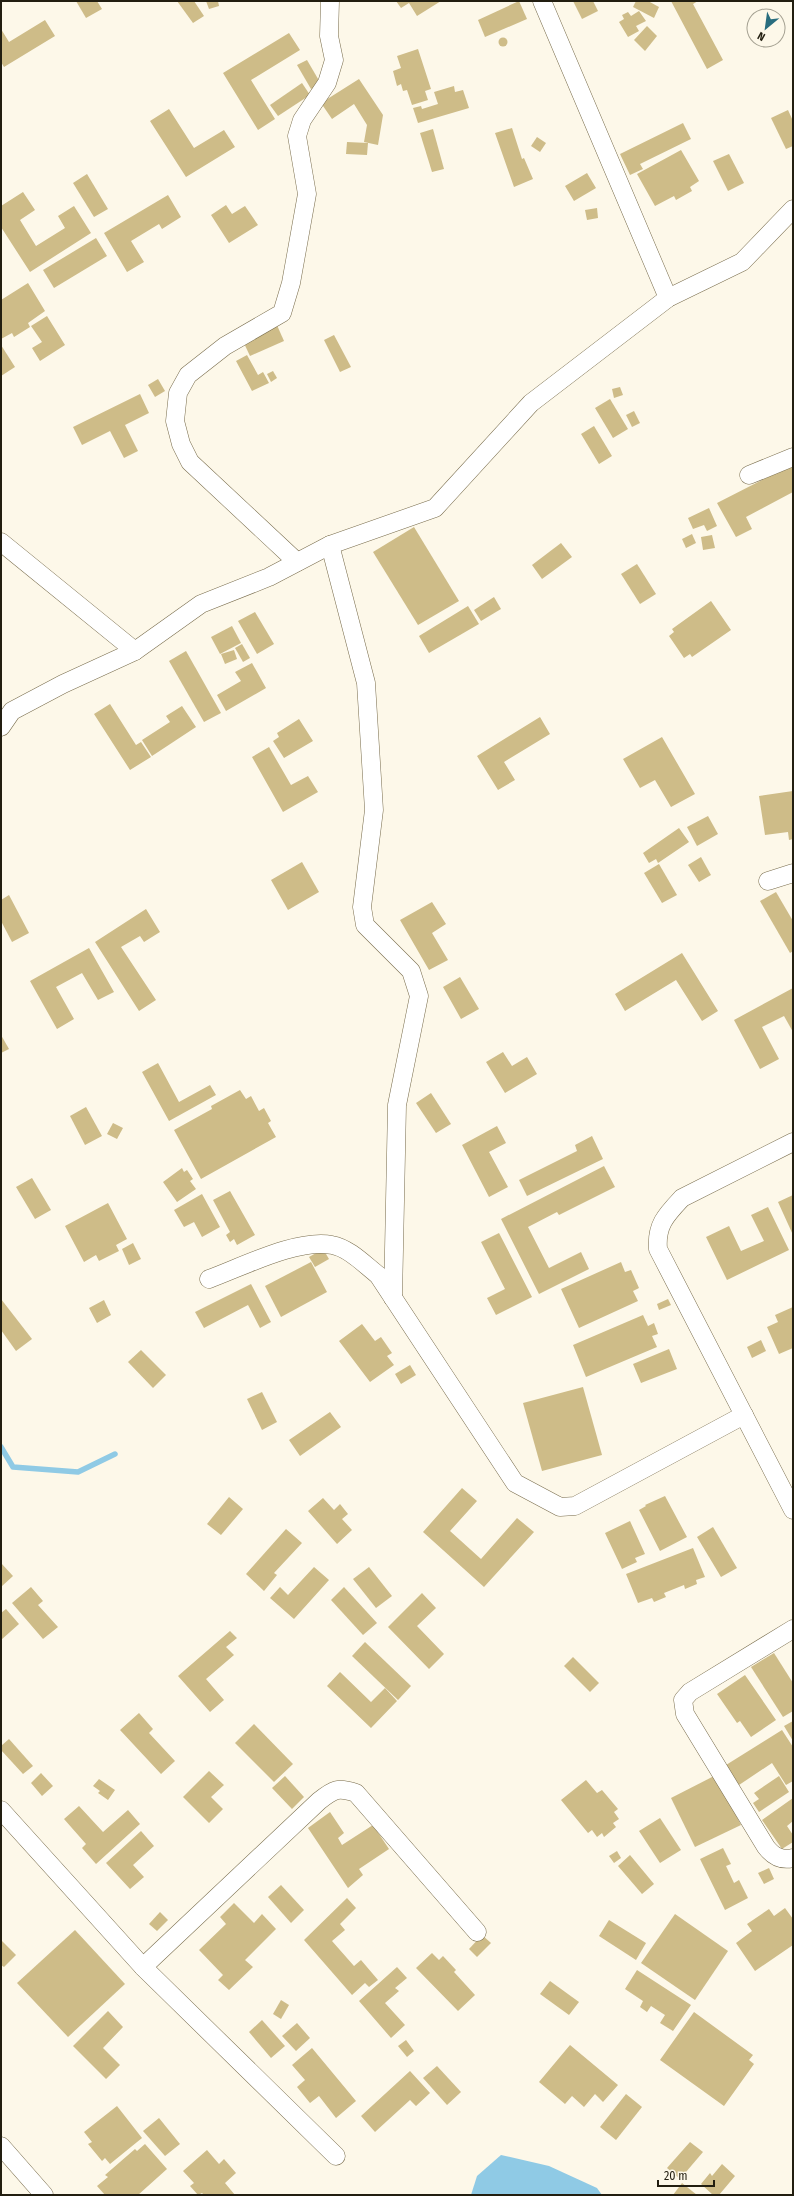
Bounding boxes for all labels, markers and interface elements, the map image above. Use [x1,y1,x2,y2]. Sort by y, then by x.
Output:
north arrow [746,8,786,48]
text: N [755,29,767,44]
scale bar [658,2162,714,2188]
text: 20 m [664,2169,688,2183]

